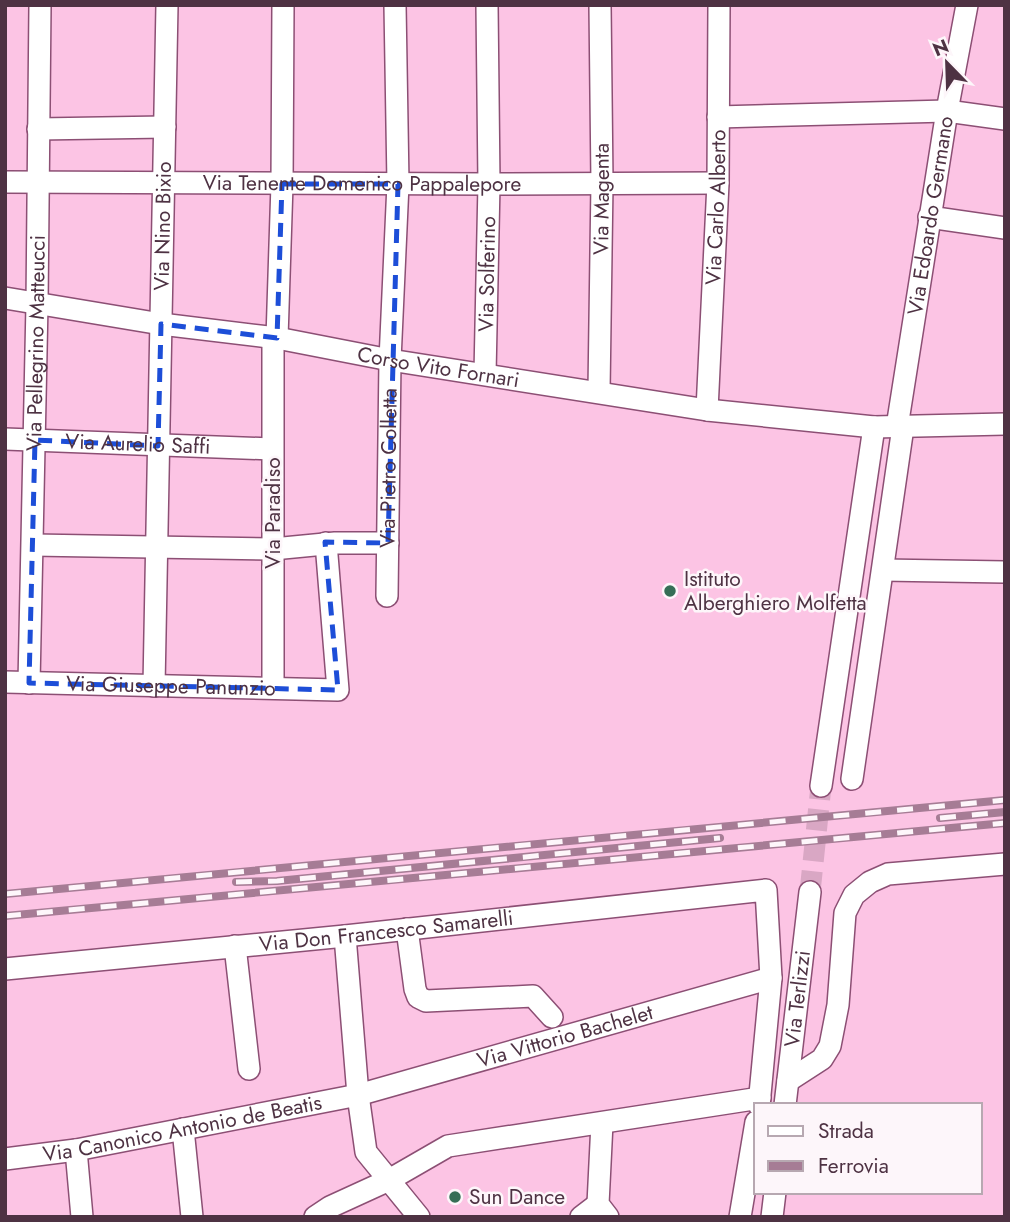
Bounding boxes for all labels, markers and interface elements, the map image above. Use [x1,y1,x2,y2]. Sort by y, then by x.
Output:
north arrow [912,28,982,98]
text: N [928,32,953,63]
street label: Via Edoardo Germano [900,114,961,317]
street label: Via Carlo Alberto [698,130,733,286]
street label: Via Magenta [586,143,617,255]
street label: Via Nino Bixio [147,161,179,291]
street label: Via Tenente Domenico Pappalepore [203,168,522,199]
street label: Via Solferino [471,216,503,332]
street label: Via Pellegrino Matteucci [19,235,53,451]
street label: Corso Vito Fornari [355,339,522,395]
street label: Via Pietro Colletta [373,388,405,548]
street label: Via Aurelio Saffi [65,426,211,462]
street label: Via Paradiso [258,457,288,569]
place label: Istituto Alberghiero Molfetta [684,564,867,618]
marker: Istituto Alberghiero Molfetta [662,583,678,599]
street label: Via Giuseppe Panunzio [66,668,276,704]
street label: Via Don Francesco Samarelli [258,903,515,959]
street label: Via Terlizzi [777,949,818,1049]
street label: Via Vittorio Bachelet [474,997,656,1076]
street label: Via Canonico Antonio de Beatis [41,1087,324,1169]
legend [754,1103,982,1194]
text: Strada [818,1116,874,1146]
text: Ferrovia [818,1151,889,1181]
place label: Sun Dance [469,1182,565,1212]
marker: Sun Dance [447,1189,463,1205]

